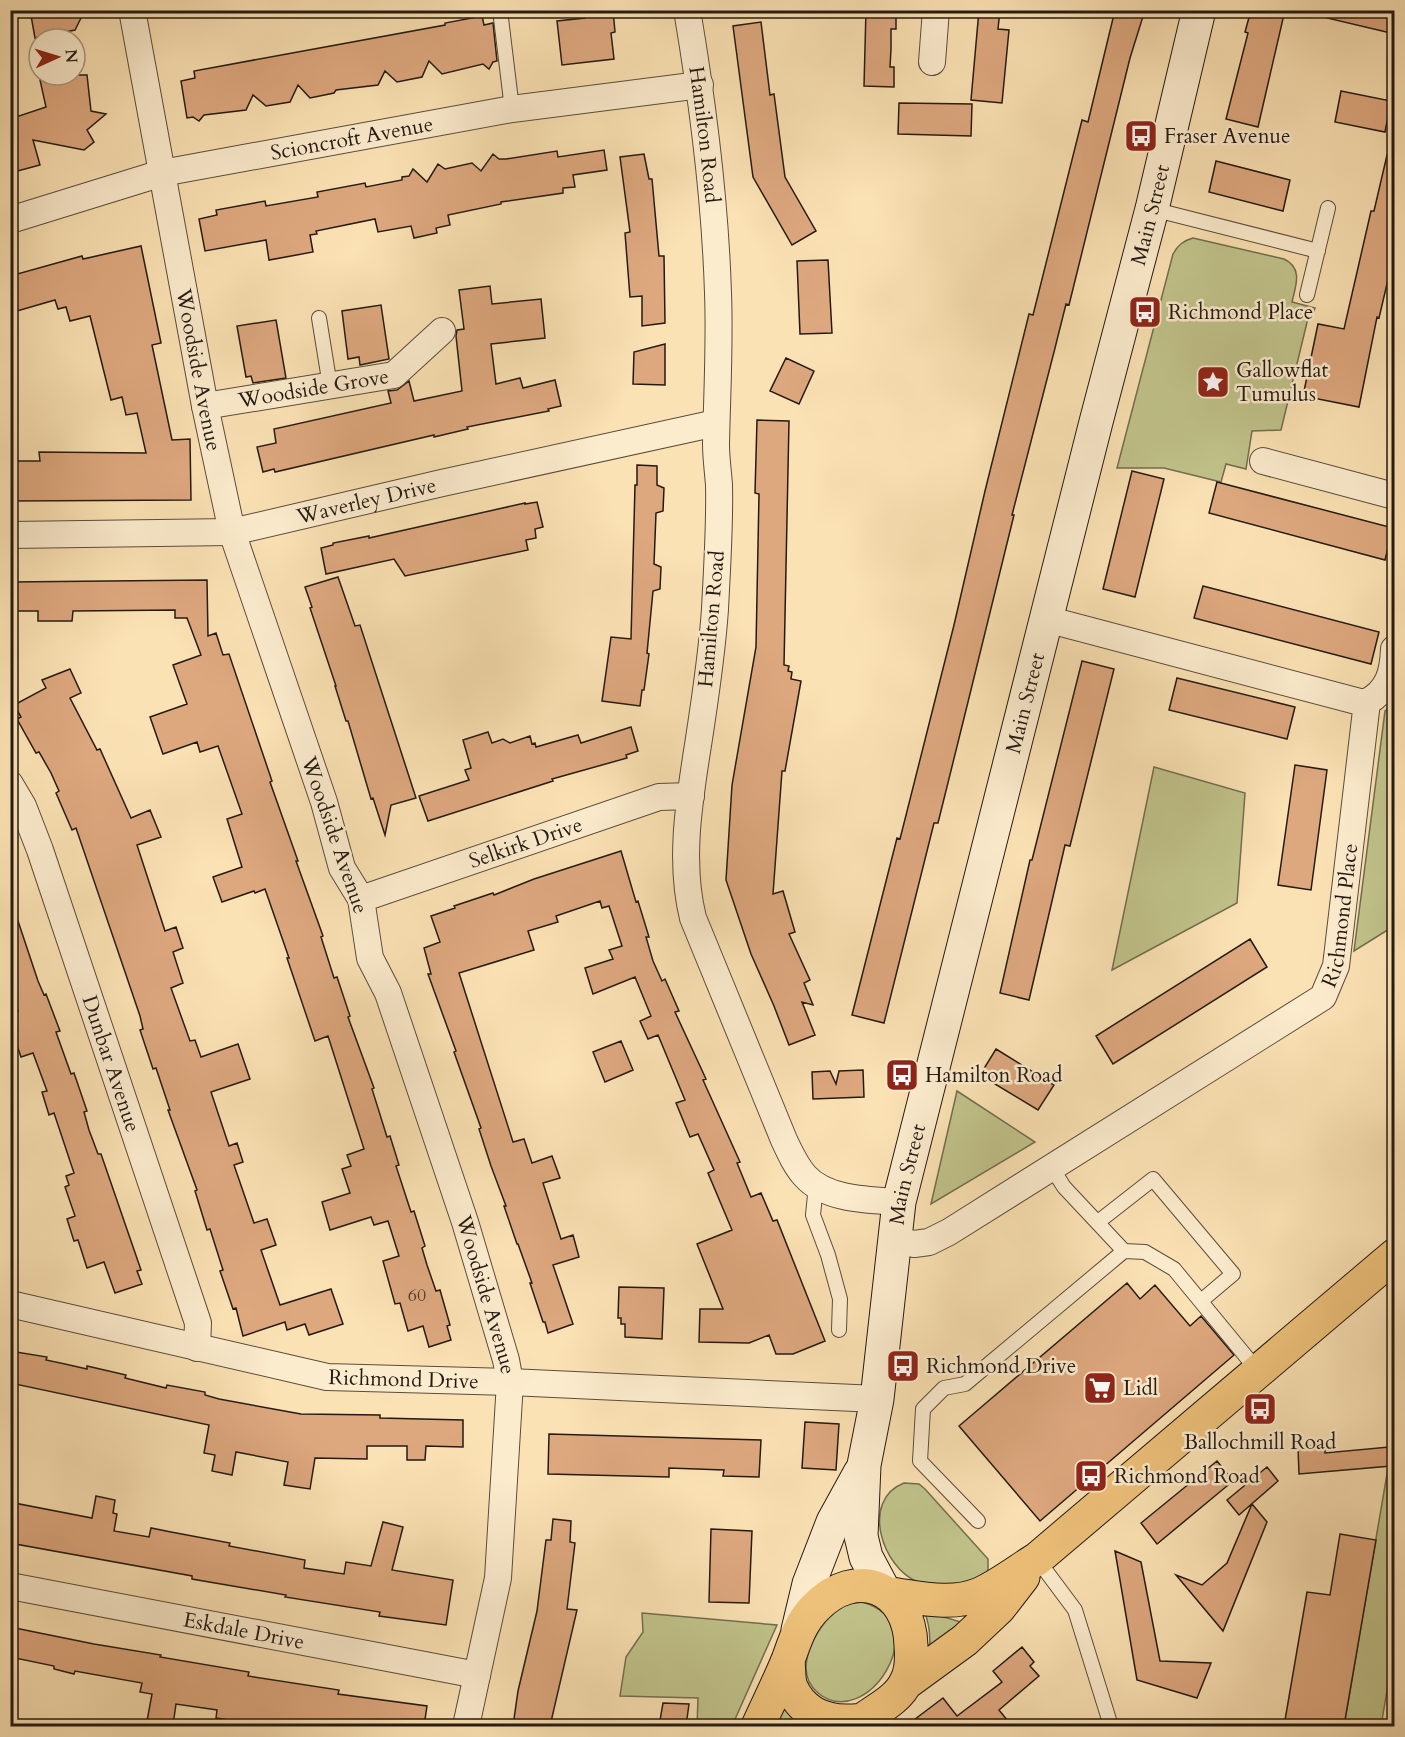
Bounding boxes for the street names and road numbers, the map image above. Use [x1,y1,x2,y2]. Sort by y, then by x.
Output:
street label: Hamilton Road [681,65,727,204]
street label: Scioncroft Avenue [268,110,435,168]
street label: Main Street [1124,161,1177,268]
street label: Woodside Avenue [169,285,228,454]
street label: Woodside Grove [235,362,391,415]
street label: Waverley Drive [293,471,439,532]
street label: Hamilton Road [691,549,732,689]
street label: Main Street [999,649,1052,757]
street label: Woodside Avenue [294,752,375,918]
street label: Selkirk Drive [465,810,586,876]
street label: Richmond Place [1315,842,1365,992]
street label: Dunbar Avenue [75,992,147,1136]
street label: Main Street [883,1121,933,1226]
street label: Woodside Avenue [448,1211,522,1377]
street label: Richmond Drive [328,1363,479,1396]
street label: Eskdale Drive [181,1605,307,1657]

